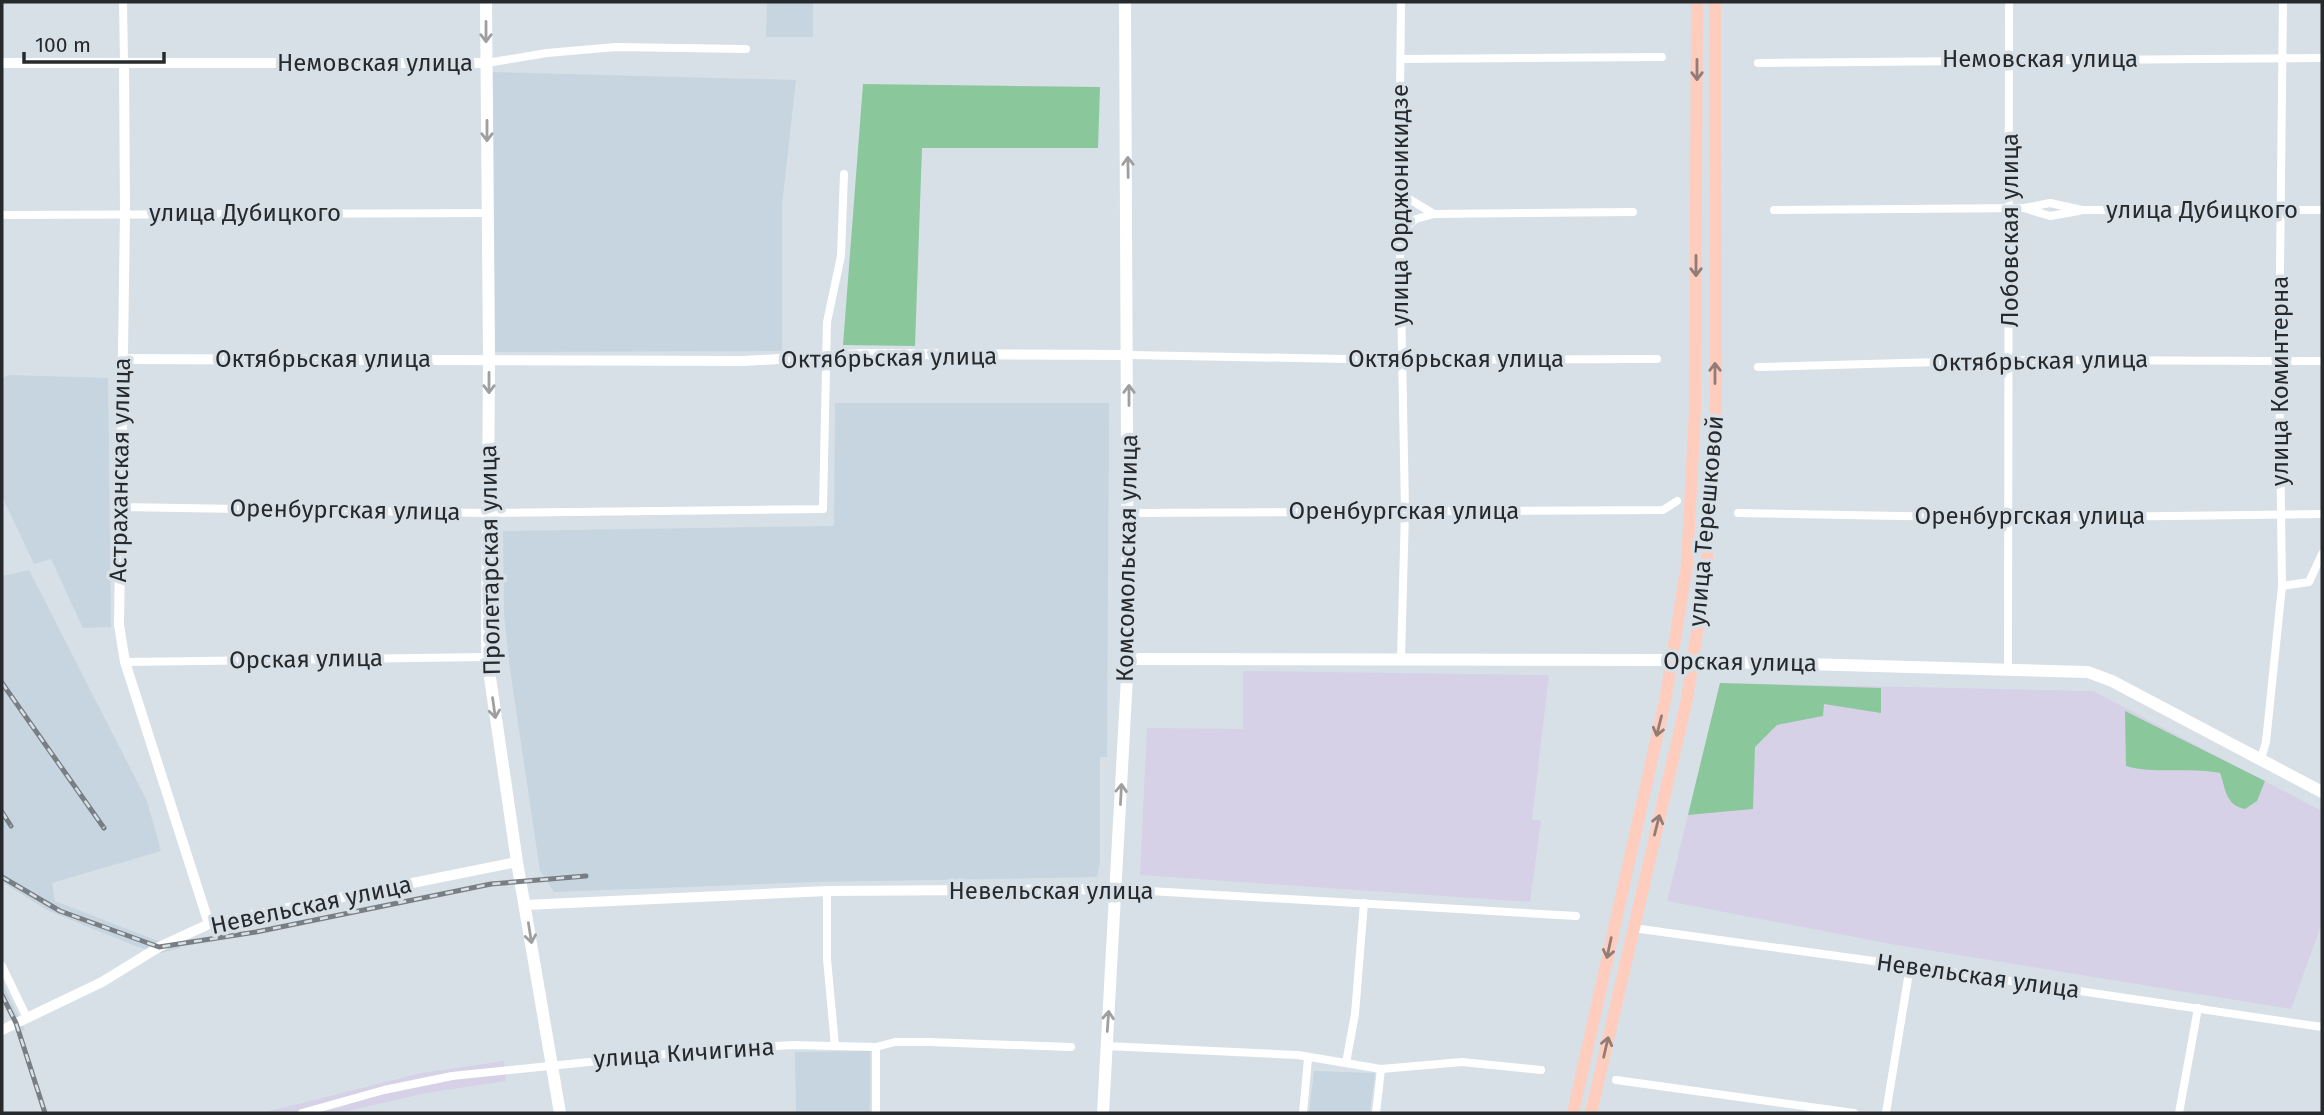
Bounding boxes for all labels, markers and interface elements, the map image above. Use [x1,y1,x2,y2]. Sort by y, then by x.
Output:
scale bar [24,21,164,65]
one-way arrow [480,21,493,44]
text: 100 m [35,32,91,58]
street label: Немовская улица [1942,45,2138,73]
street label: Немовская улица [277,49,473,77]
one-way arrow [1690,58,1704,81]
street label: улица Орджоникидзе [1386,84,1414,326]
one-way arrow [480,120,494,143]
street label: Лобовская улица [1996,133,2024,327]
one-way arrow [1121,156,1134,179]
street label: улица Дубицкого [2106,196,2298,224]
street label: улица Дубицкого [149,199,341,227]
one-way arrow [1690,255,1703,278]
street label: улица Коминтерна [2266,276,2294,486]
street label: Октябрьская улица [781,342,997,374]
street label: Октябрьская улица [215,345,431,373]
street label: Октябрьская улица [1348,345,1564,373]
street label: Октябрьская улица [1932,345,2148,377]
street label: Астраханская улица [104,357,136,583]
one-way arrow [1708,362,1722,385]
one-way arrow [482,372,496,395]
one-way arrow [1122,383,1136,406]
street label: улица Терешковой [1683,414,1729,628]
street label: Комсомольская улица [1111,434,1143,682]
street label: Пролетарская улица [474,444,506,676]
street label: Оренбургская улица [229,494,461,526]
street label: Оренбургская улица [1289,497,1519,525]
street label: Оренбургская улица [1915,502,2145,530]
street label: Орская улица [229,644,383,674]
street label: Орская улица [1663,647,1817,677]
one-way arrow [488,697,501,719]
one-way arrow [1652,714,1665,737]
one-way arrow [1115,782,1128,805]
one-way arrow [1651,814,1664,837]
street label: Невельская улица [208,870,414,940]
street label: Невельская улица [949,877,1153,905]
one-way arrow [524,921,537,944]
one-way arrow [1602,936,1615,959]
street label: Невельская улица [1875,948,2081,1004]
one-way arrow [1102,1010,1115,1032]
street label: улица Кичигина [593,1033,775,1073]
one-way arrow [1600,1036,1614,1059]

